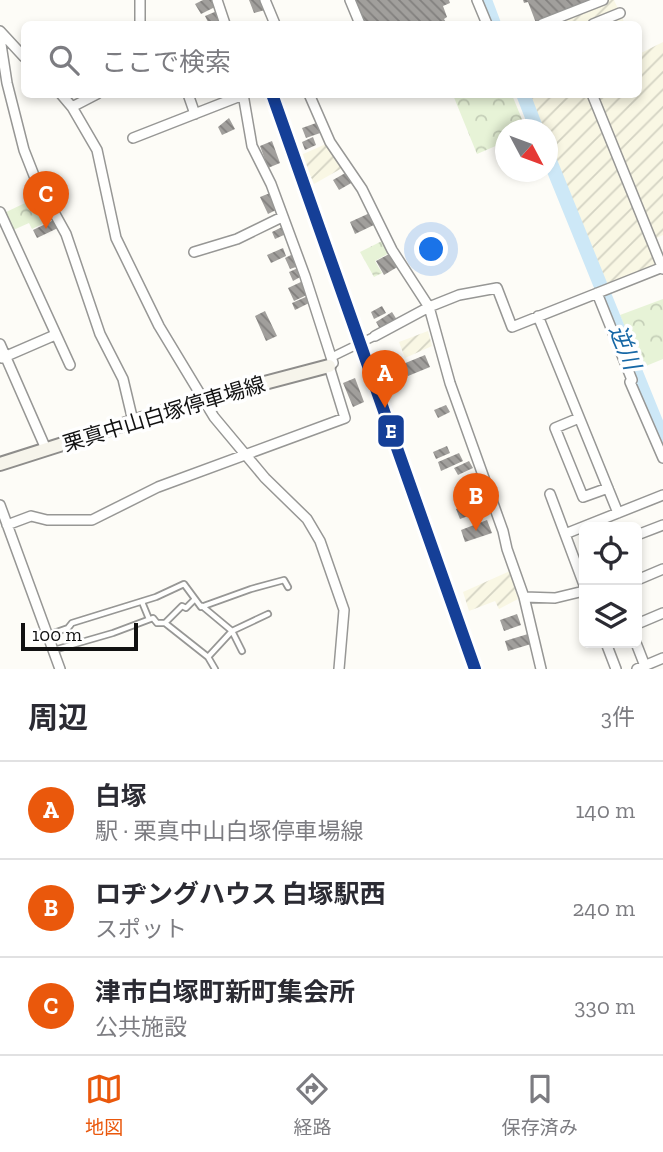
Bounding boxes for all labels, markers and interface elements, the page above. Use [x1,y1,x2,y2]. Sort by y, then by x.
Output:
search box [21,21,642,98]
icon: search [45,41,83,79]
text: ここで検索 [101,46,231,78]
north arrow [495,119,558,182]
pin: C [23,171,69,229]
your location [414,232,448,266]
water label: 逆川 [603,320,648,376]
pin: A [362,350,408,408]
street label: 栗真中山白塚停車場線 [60,371,268,456]
line badge: E [377,414,405,448]
text: E [385,420,397,443]
pin: B [453,473,499,531]
map controls [579,522,642,648]
button: locate [579,522,642,585]
button: layers [579,585,642,648]
scale bar [21,620,138,652]
text: 100 m [32,623,82,646]
text: 周辺 [28,700,88,736]
text: 3件 [601,703,635,731]
text: 白塚 [95,780,147,812]
text: A [43,796,59,824]
text: 140 m [575,796,635,824]
text: 駅 · 栗真中山白塚停車場線 [95,817,363,845]
text: ロヂングハウス 白塚駅西 [95,878,386,910]
text: B [44,894,58,922]
text: 240 m [572,894,635,922]
text: スポット [95,915,187,943]
text: 津市白塚町新町集会所 [95,976,355,1008]
text: C [44,992,58,1020]
text: 330 m [574,992,635,1020]
text: 公共施設 [95,1013,187,1041]
tab: 地図 [85,1070,123,1139]
tab: 経路 [293,1070,332,1139]
tab: 保存済み [502,1070,578,1139]

